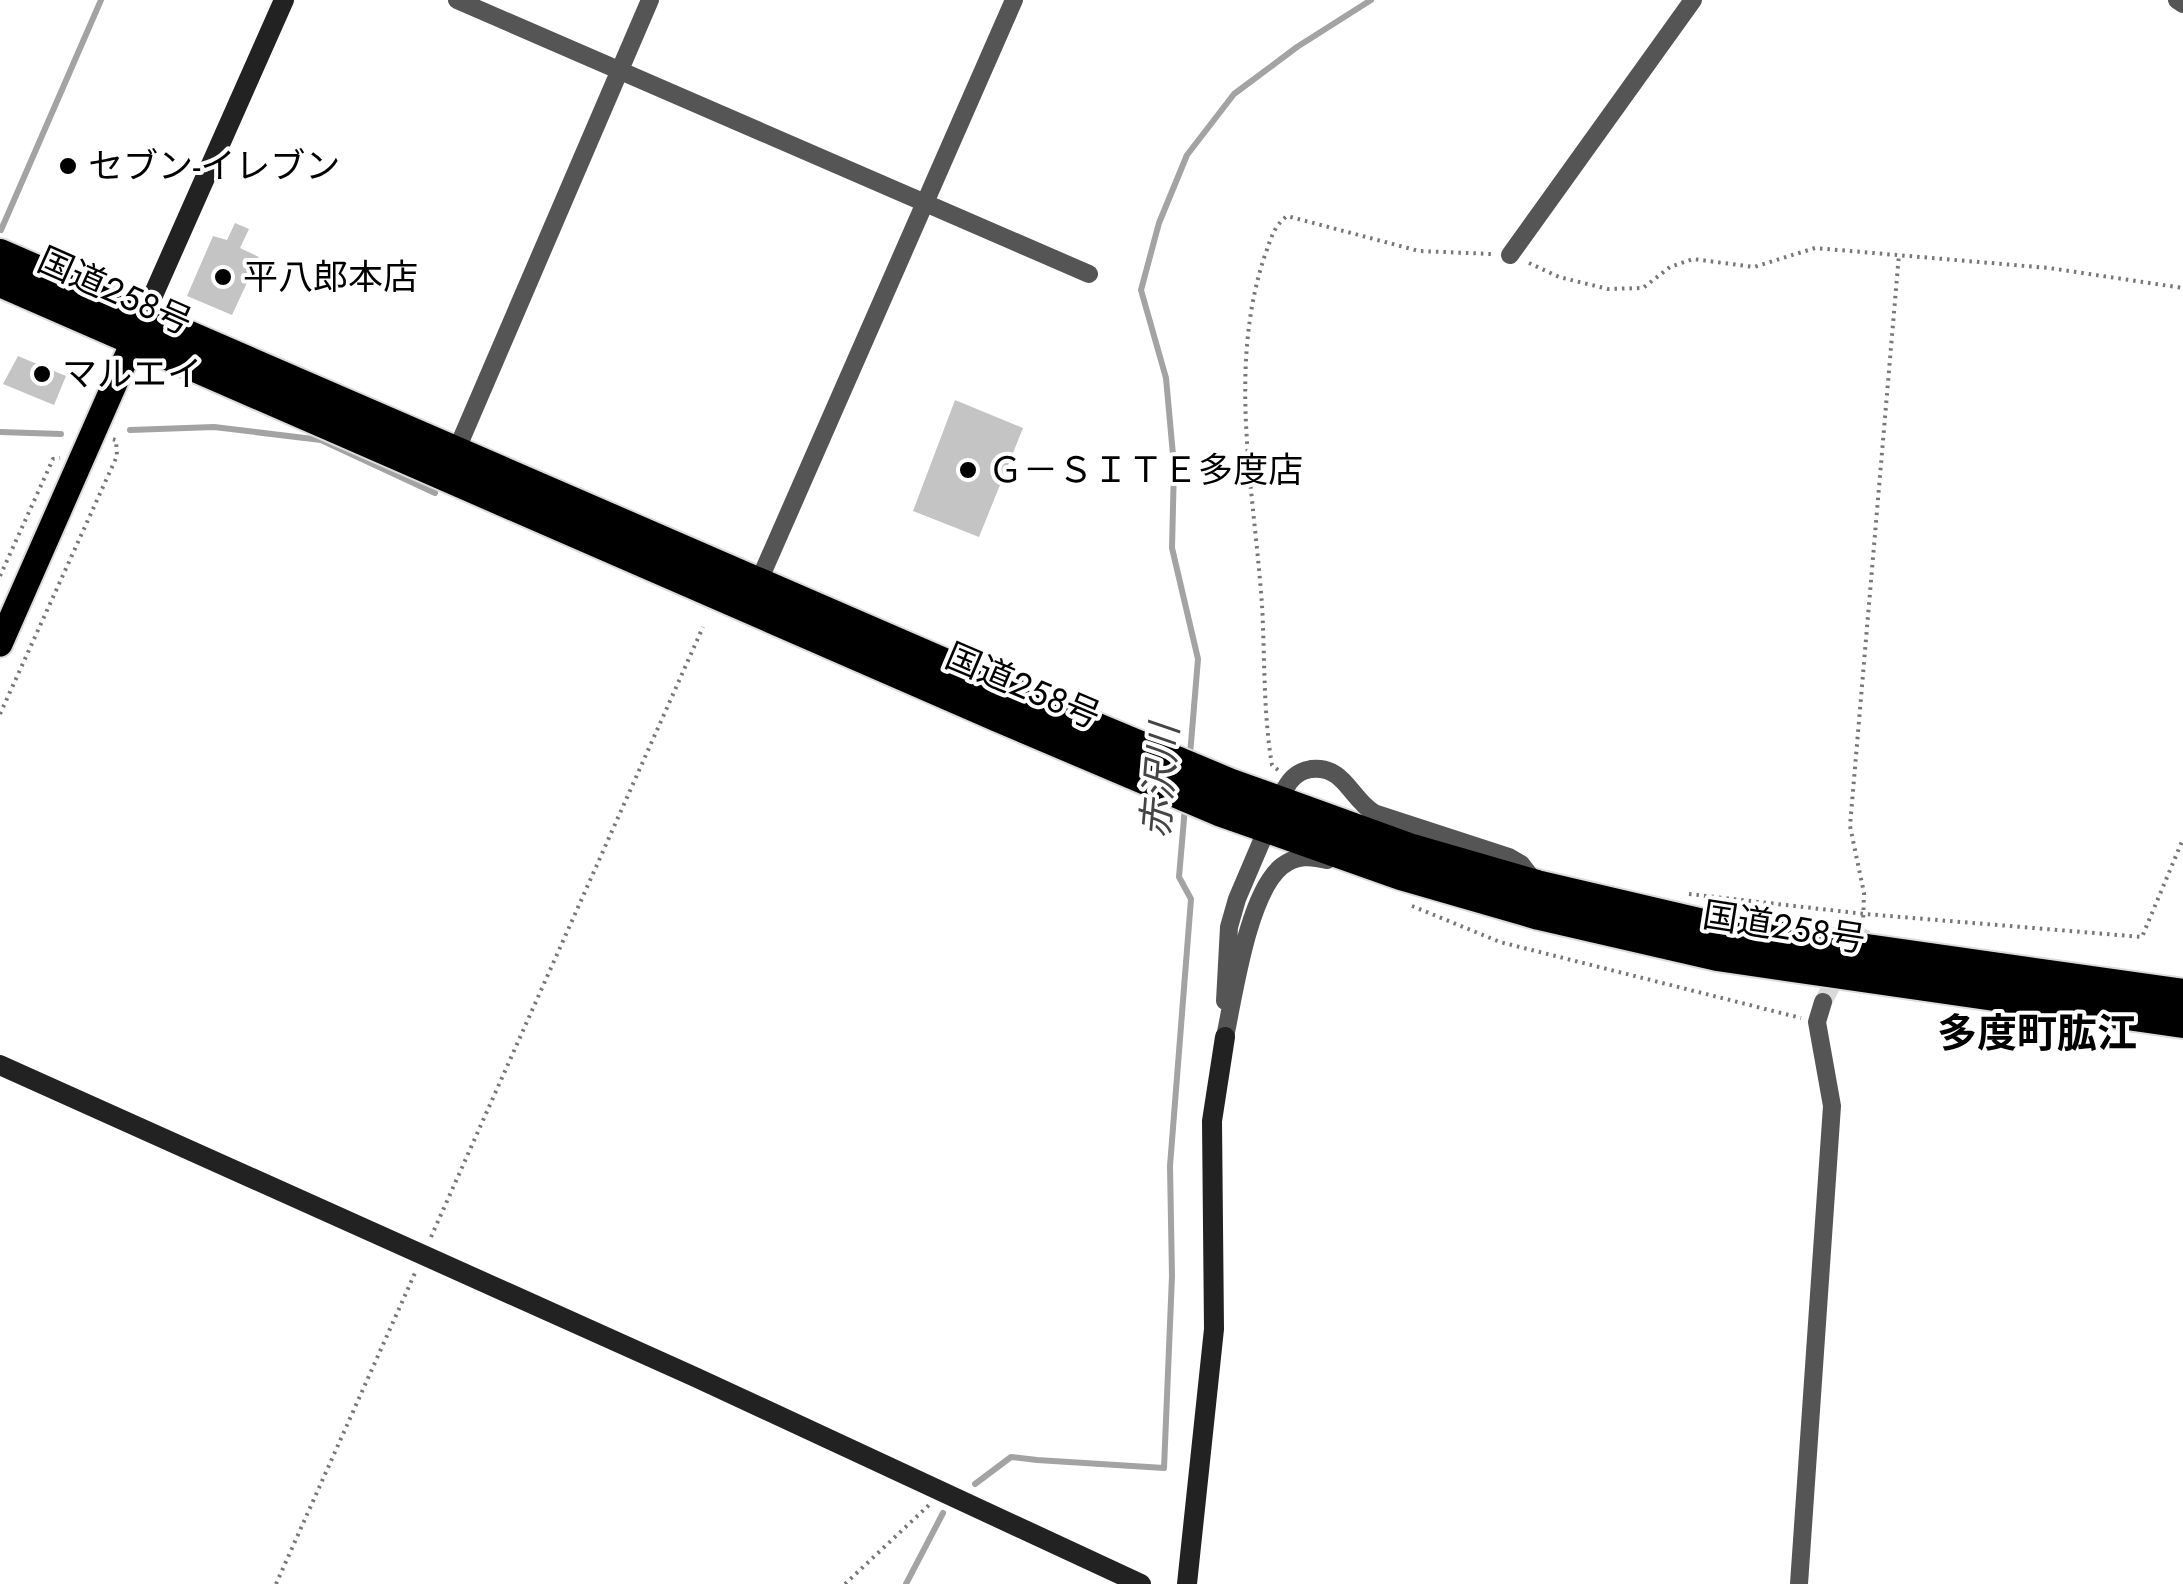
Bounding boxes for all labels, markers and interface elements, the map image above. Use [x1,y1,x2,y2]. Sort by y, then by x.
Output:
place label: セブン-イレブン [88,141,340,191]
marker: セブン-イレブン [57,155,79,177]
street label: 国道258号 [30,235,200,347]
place label: 平八郎本店 [243,252,418,302]
marker: 平八郎本店 [212,266,234,288]
place label: マルエイ [62,349,202,399]
marker: マルエイ [31,363,53,385]
place label: Ｇ－ＳＩＴＥ多度店 [988,445,1303,495]
marker: Ｇ－ＳＩＴＥ多度店 [957,459,979,481]
street label: 国道258号 [938,631,1108,741]
water label: 赤沢川 [1127,718,1192,840]
street label: 国道258号 [1699,889,1869,965]
district label: 多度町肱江 [1937,1004,2137,1062]

